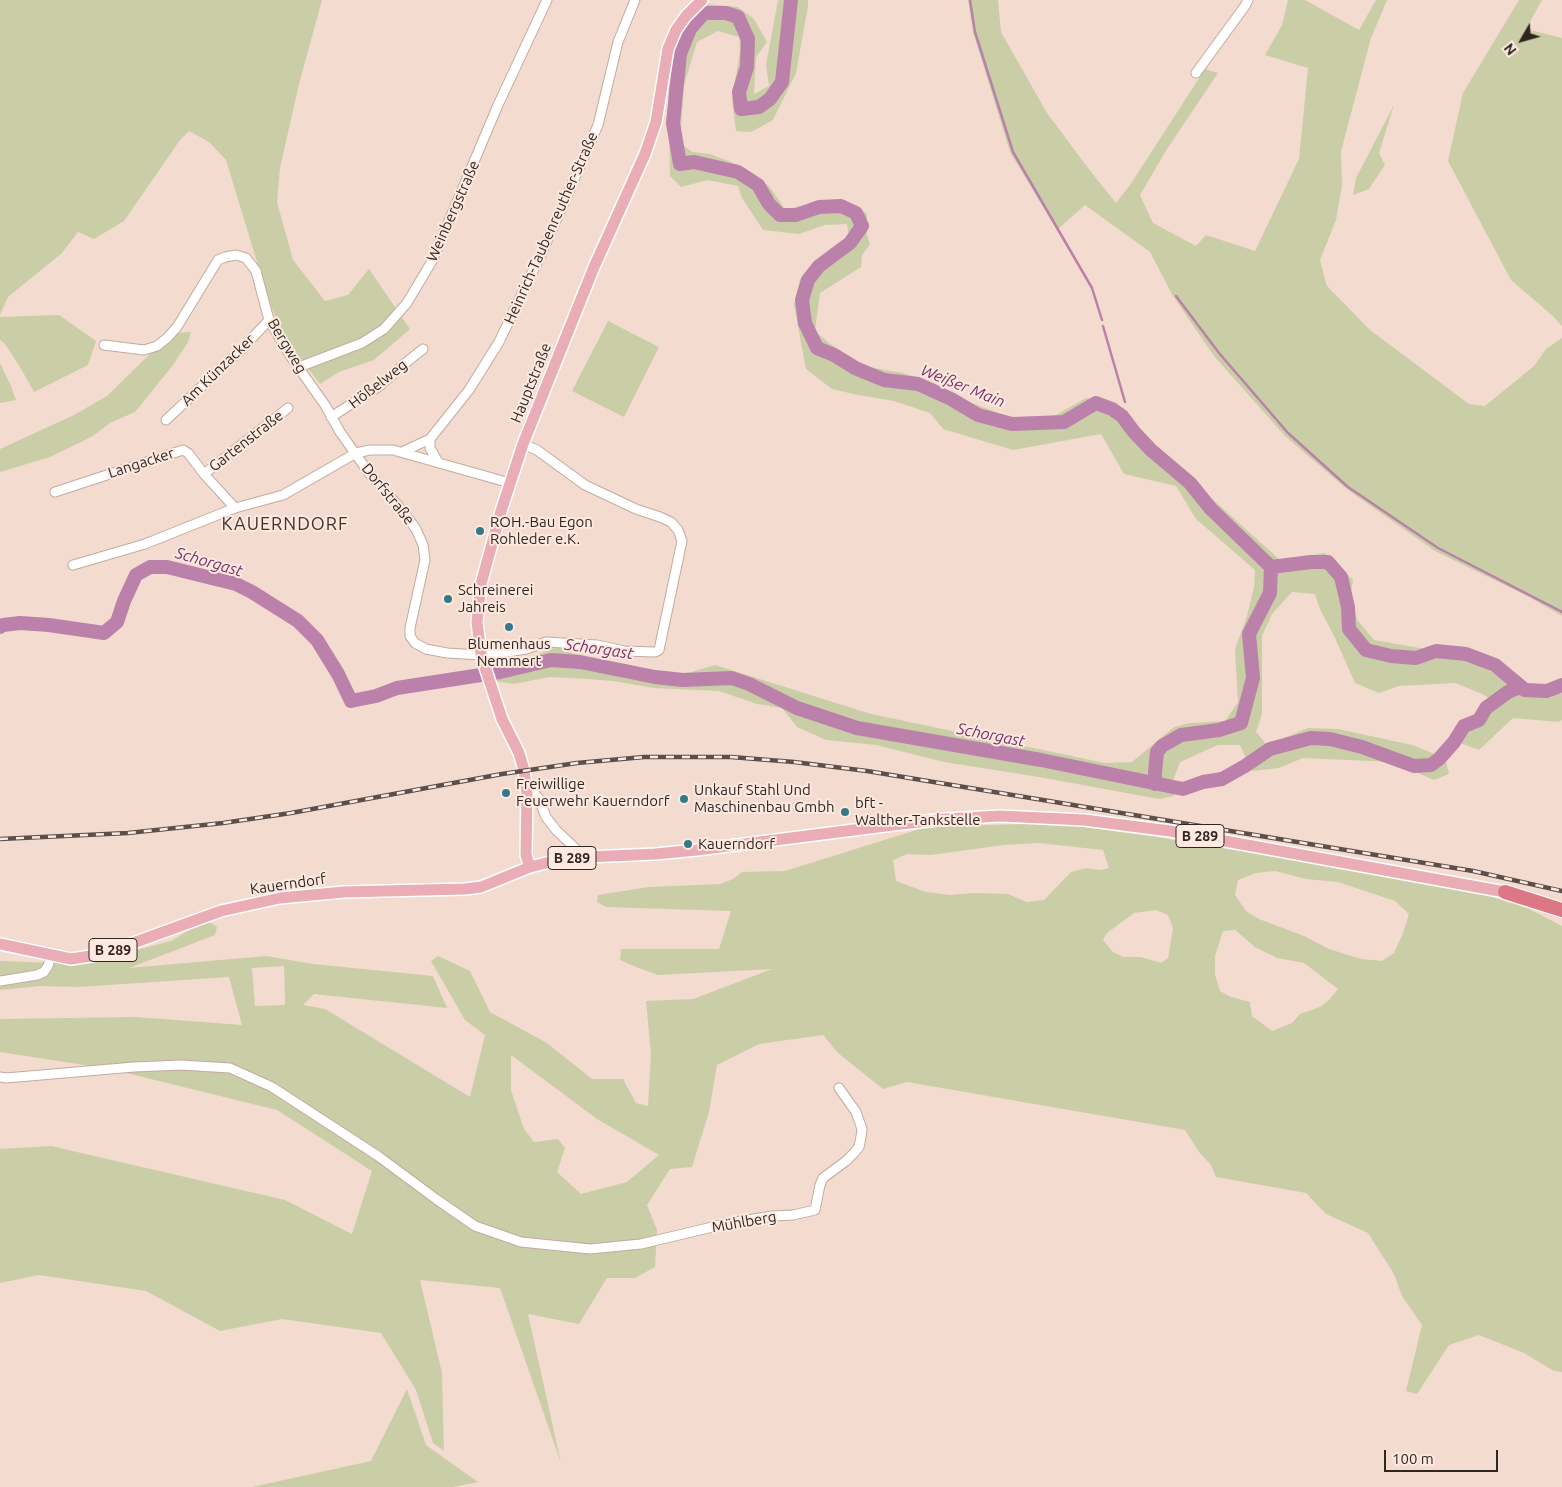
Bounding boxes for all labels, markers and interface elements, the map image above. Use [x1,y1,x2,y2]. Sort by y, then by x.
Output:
north arrow [1497,15,1547,65]
text: N [1501,40,1520,58]
street label: Heinrich-Taubenreuther-Straße [500,129,602,327]
street label: Weinbergstraße [423,158,483,264]
street label: Bergweg [264,315,310,377]
street label: Am Künzacker [178,330,258,410]
street label: Hauptstraße [507,340,555,426]
street label: Hößelweg [345,356,411,412]
water label: Weißer Main [918,360,1008,412]
street label: Gartenstraße [205,406,287,476]
street label: Langacker [106,444,176,482]
street label: Dorfstraße [358,460,418,528]
district label: KAUERNDORF [220,513,350,535]
place label: ROH.-Bau Egon Rohleder e.K. [490,513,593,548]
marker: ROH.-Bau Egon Rohleder e.K. [474,525,486,537]
water label: Schorgast [173,543,245,581]
place label: Schreinerei Jahreis [458,581,533,616]
marker: Schreinerei Jahreis [442,593,454,605]
marker: Blumenhaus Nemmert [503,621,515,633]
place label: Blumenhaus Nemmert [467,635,551,670]
water label: Schorgast [563,635,635,663]
water label: Schorgast [955,719,1027,751]
place label: Freiwillige Feuerwehr Kauerndorf [516,775,669,810]
place label: Unkauf Stahl Und Maschinenbau Gmbh [694,781,835,816]
marker: Freiwillige Feuerwehr Kauerndorf [500,787,512,799]
marker: Unkauf Stahl Und Maschinenbau Gmbh [678,793,690,805]
place label: bft - Walther-Tankstelle [855,794,980,829]
marker: bft - Walther-Tankstelle [839,806,851,818]
road number: B 289 [1176,824,1224,848]
place label: Kauerndorf [698,835,775,853]
marker: Kauerndorf [682,838,694,850]
road number: B 289 [548,846,596,870]
street label: Kauerndorf [249,870,327,898]
road number: B 289 [89,938,137,962]
street label: Mühlberg [710,1207,778,1237]
scale bar [1387,1440,1501,1472]
text: 100 m [1392,1450,1434,1467]

